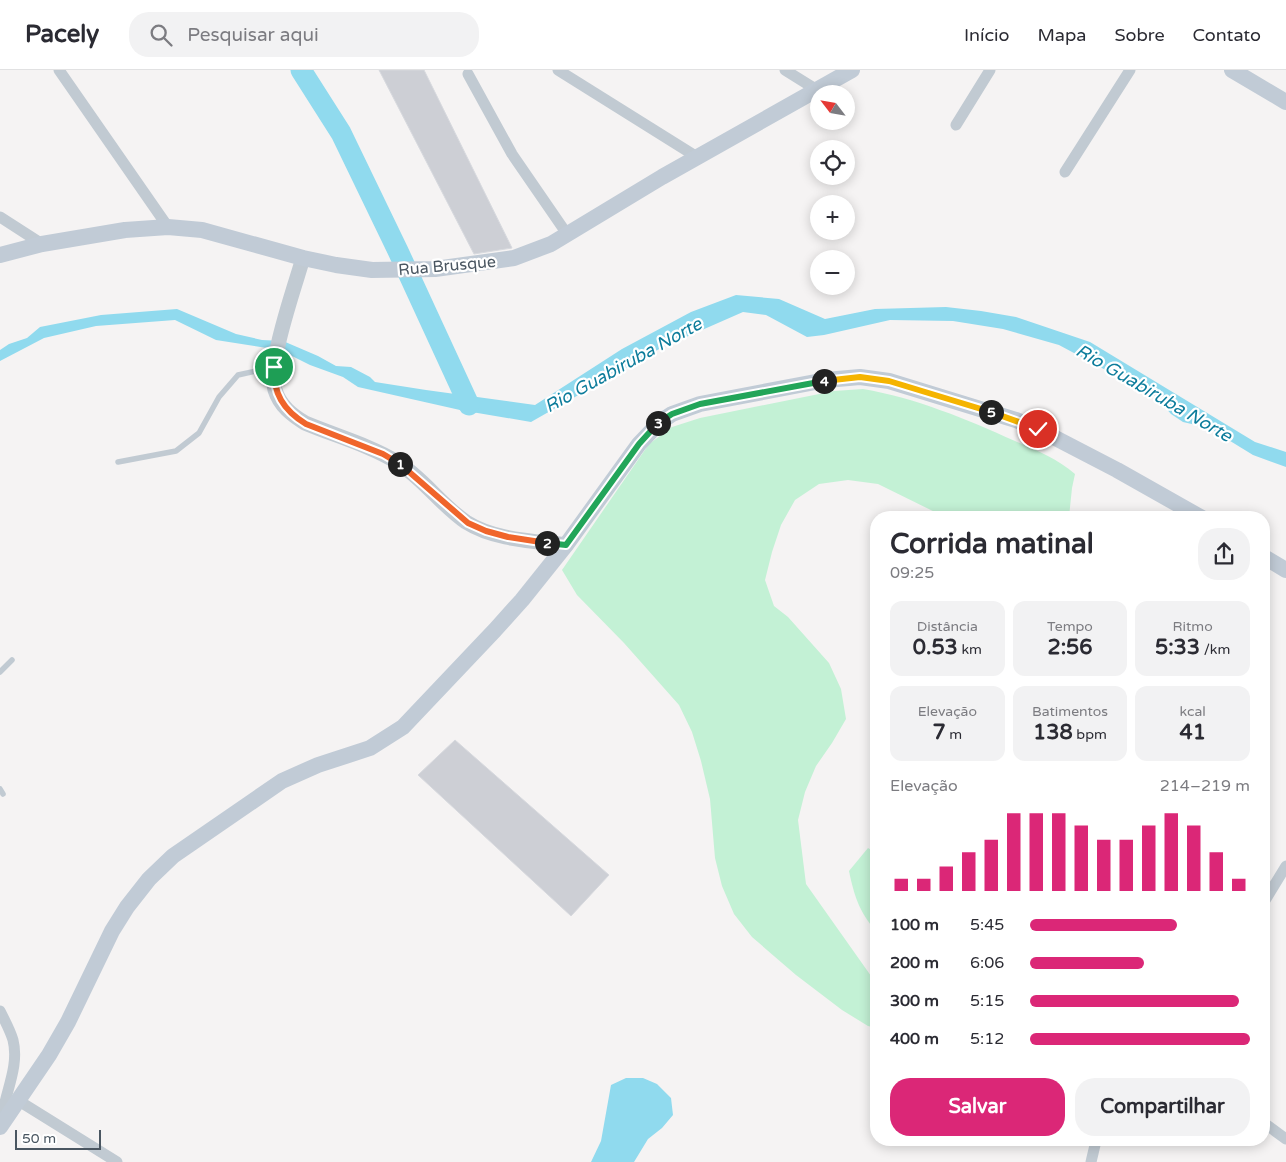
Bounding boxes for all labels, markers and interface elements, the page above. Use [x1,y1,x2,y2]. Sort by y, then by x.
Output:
search box [129,12,479,57]
text: Pacely [25,20,99,49]
icon: search [147,21,175,49]
text: Pesquisar aqui [187,24,319,46]
text: Início [964,24,1009,46]
text: Mapa [1037,24,1086,46]
text: Sobre [1114,24,1165,46]
text: Contato [1193,24,1261,46]
north arrow [810,85,855,130]
map controls [810,85,855,295]
button: locate [810,140,855,185]
button: + [810,195,855,240]
button: − [810,250,855,295]
street label: Rua Brusque [398,252,497,280]
water label: Rio Guabiruba Norte [541,312,706,417]
water label: Rio Guabiruba Norte [1072,339,1237,447]
pin [253,346,295,388]
icon: arrive [260,353,288,381]
pin: 4 [812,368,836,394]
text: 4 [820,373,829,390]
pin: 5 [978,400,1004,424]
text: 5 [987,404,996,421]
pin [1017,408,1059,450]
pin: 3 [646,410,670,436]
text: 3 [654,415,663,432]
icon: check [1024,415,1052,443]
pin: 1 [388,452,412,476]
text: 1 [396,456,405,473]
text: Corrida matinal [890,527,1094,561]
button: share [1198,528,1250,580]
pin: 2 [534,530,560,556]
text: 2 [543,535,552,552]
text: 09:25 [890,563,934,583]
text: Distância [917,618,978,635]
text: Tempo [1047,618,1093,635]
text: Ritmo [1173,618,1213,635]
text: 0.53 [913,635,958,660]
text: 2:56 [1047,635,1093,660]
text: 5:33 [1155,635,1200,660]
text: km [958,641,982,658]
text: /km [1200,641,1230,658]
text: Elevação [918,703,977,720]
text: Batimentos [1032,703,1108,720]
text: kcal [1179,703,1206,720]
text: 7 [932,720,946,745]
text: 138 [1033,720,1073,745]
text: 41 [1179,720,1206,745]
text: m [946,726,962,743]
text: bpm [1073,726,1107,743]
text: Elevação [890,776,958,796]
text: 214–219 m [1160,776,1250,796]
text: 100 m [890,915,939,935]
text: 5:45 [970,915,1004,935]
text: 200 m [890,953,939,973]
text: 6:06 [970,953,1004,973]
text: 300 m [890,991,939,1011]
text: 5:15 [970,991,1004,1011]
text: 400 m [890,1029,939,1049]
text: 5:12 [970,1029,1004,1049]
button: Salvar [890,1078,1065,1136]
button: Compartilhar [1075,1078,1250,1136]
scale bar [15,1127,101,1150]
text: 50 m [22,1130,56,1147]

